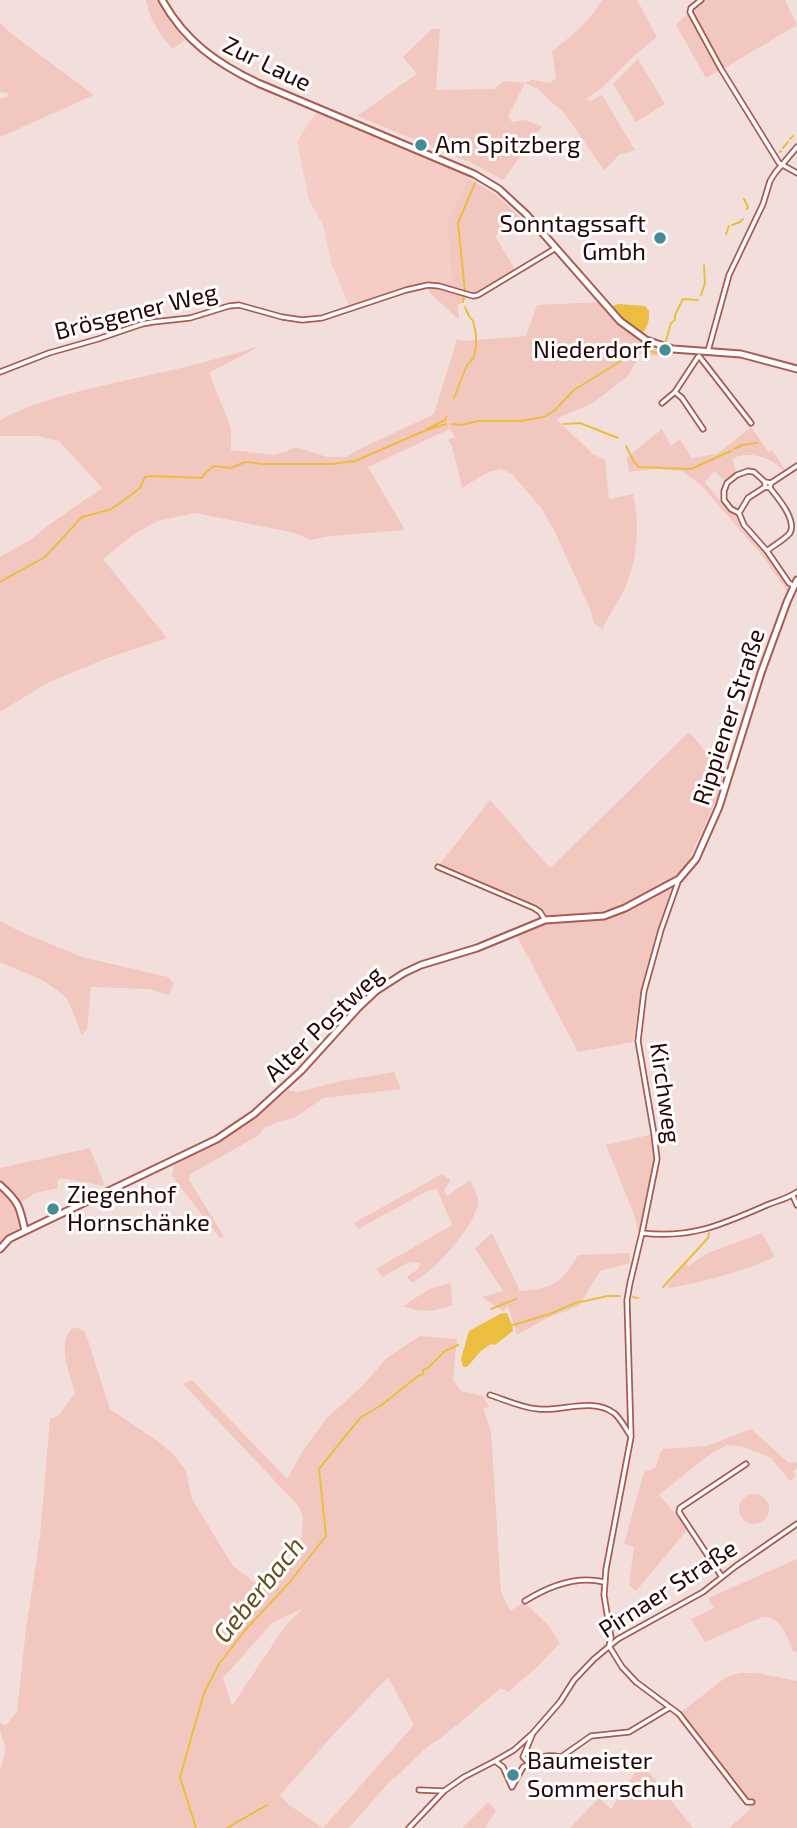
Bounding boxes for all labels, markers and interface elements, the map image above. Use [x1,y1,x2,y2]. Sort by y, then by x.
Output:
street label: Zur Laue [218,30,316,98]
place label: Am Spitzberg [435,131,581,159]
marker: Am Spitzberg [413,137,429,153]
place label: Sonntagssaft Gmbh [499,210,646,266]
marker: Sonntagssaft Gmbh [652,230,668,246]
street label: Brösgener Weg [52,278,220,346]
place label: Niederdorf [533,336,651,364]
marker: Niederdorf [657,342,673,358]
street label: Rippiener Straße [687,625,771,809]
street label: Alter Postweg [259,960,389,1088]
street label: Kirchweg [644,1041,686,1145]
place label: Ziegenhof Hornschänke [67,1181,210,1237]
marker: Ziegenhof Hornschänke [45,1201,61,1217]
water label: Geberbach [207,1531,311,1649]
street label: Pirnaer Straße [593,1534,743,1644]
place label: Baumeister Sommerschuh [527,1747,684,1803]
marker: Baumeister Sommerschuh [505,1767,521,1783]

